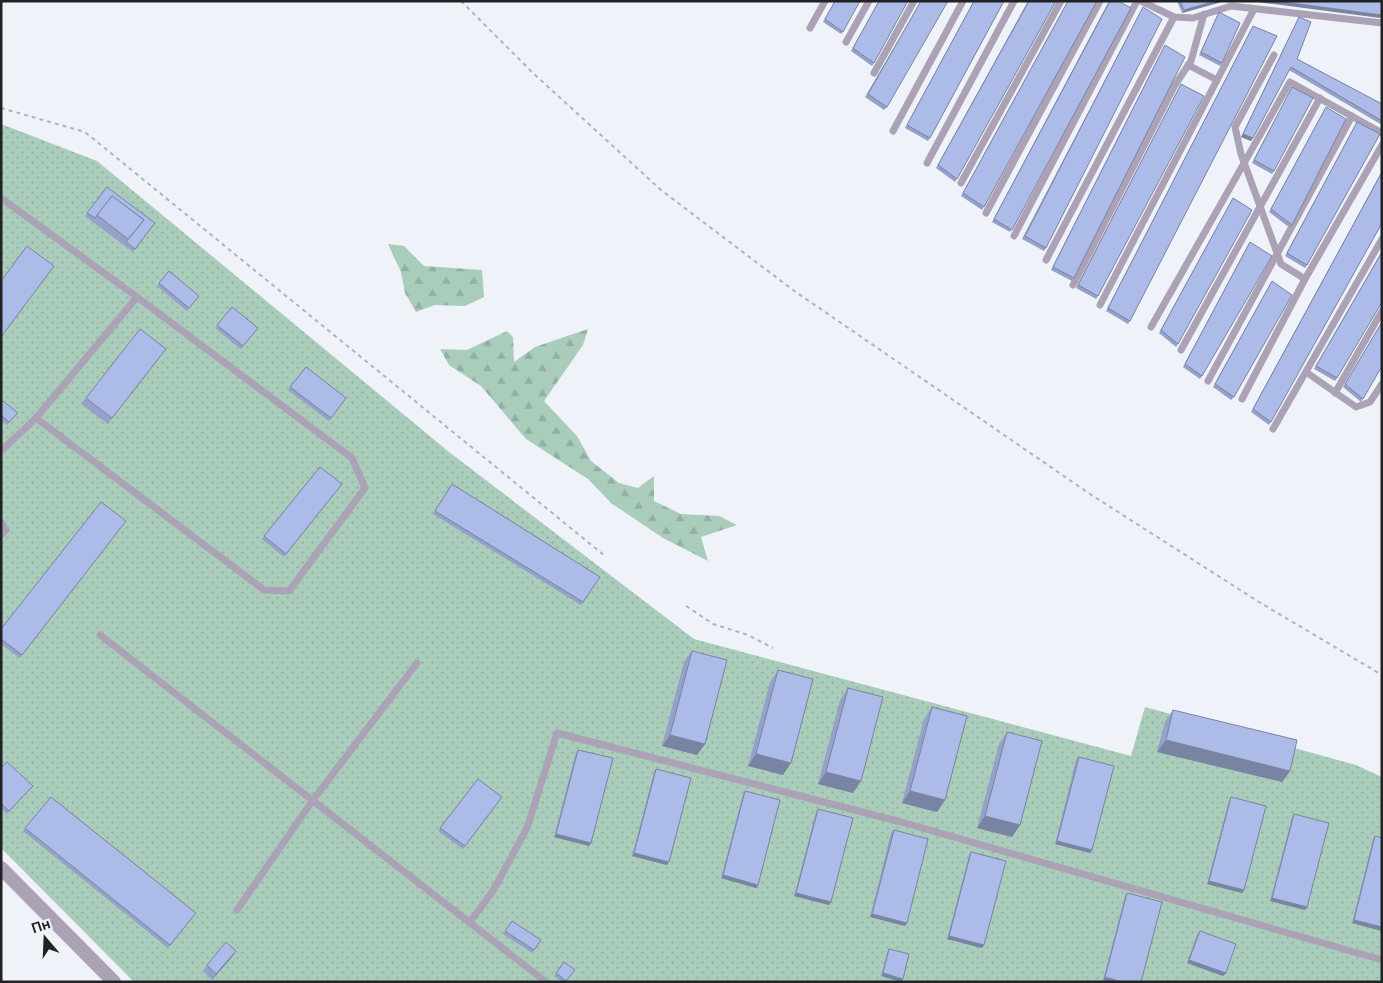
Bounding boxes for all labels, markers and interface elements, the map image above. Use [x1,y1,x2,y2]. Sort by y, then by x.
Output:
north arrow [20,913,70,963]
text: Пн [29,915,52,936]

